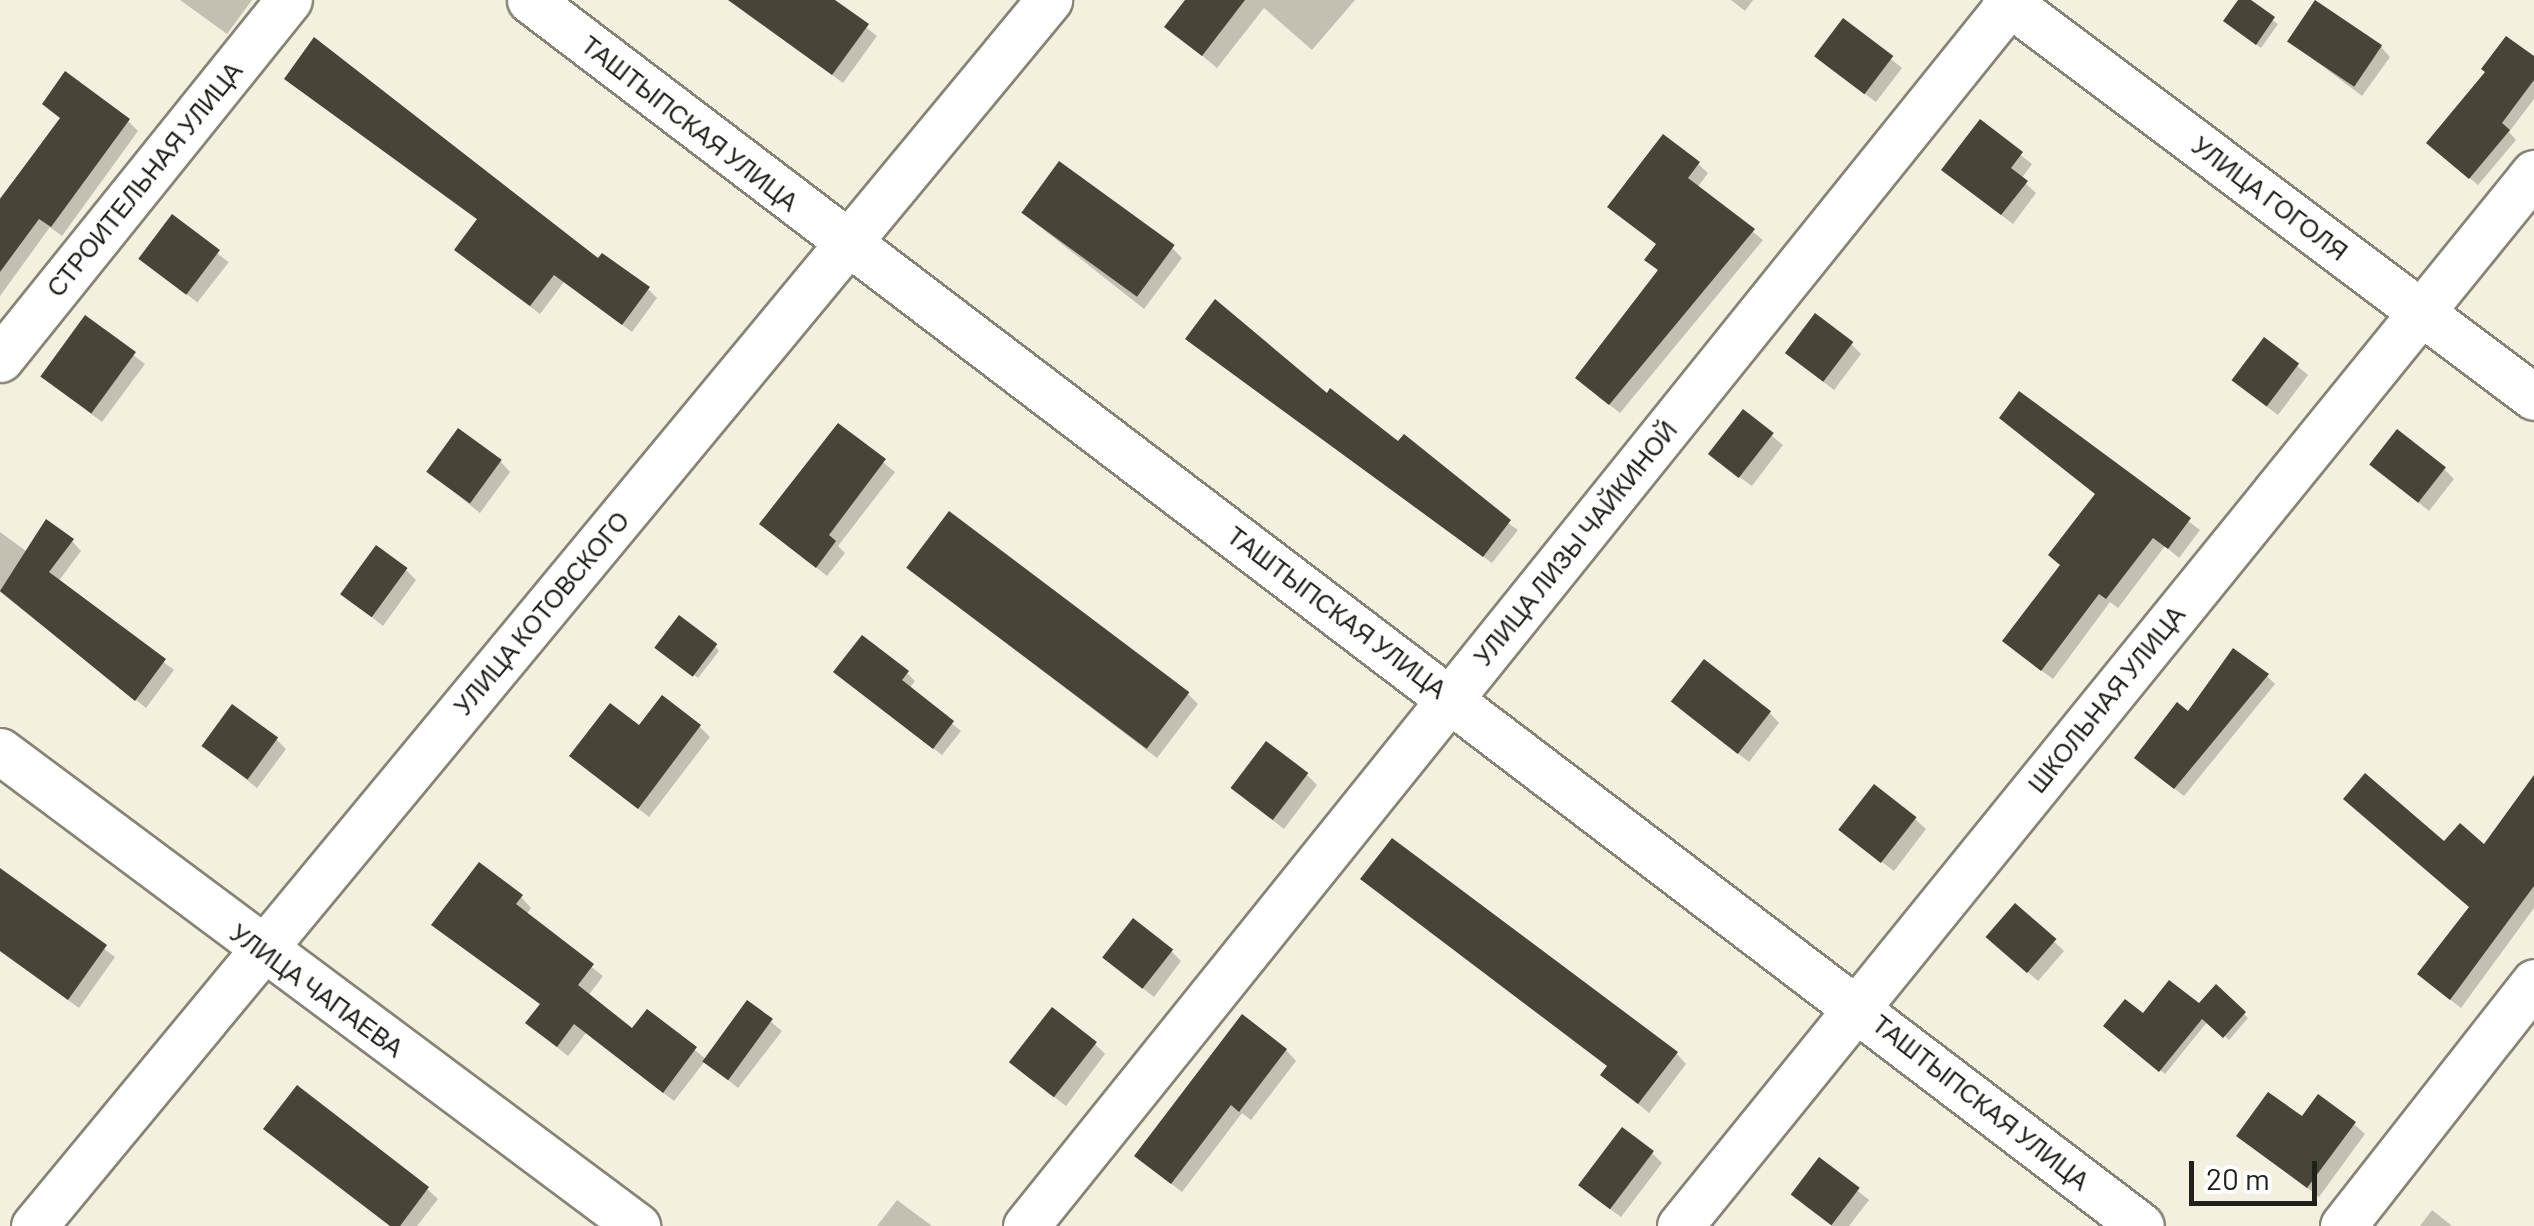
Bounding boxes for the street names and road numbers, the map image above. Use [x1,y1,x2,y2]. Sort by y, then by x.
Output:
street label: ТАШТЫПСКАЯ УЛИЦА [576,29,804,217]
street label: СТРОИТЕЛЬНАЯ УЛИЦА [40,56,248,302]
street label: УЛИЦА ГОГОЛЯ [2186,130,2354,266]
street label: УЛИЦА ЛИЗЫ ЧАЙКИНОЙ [1467,415,1683,671]
street label: УЛИЦА КОТОВСКОГО [447,505,635,721]
street label: ТАШТЫПСКАЯ УЛИЦА [1222,520,1452,704]
street label: ШКОЛЬНАЯ УЛИЦА [2021,600,2191,798]
street label: УЛИЦА ЧАПАЕВА [225,917,409,1063]
street label: ТАШТЫПСКАЯ УЛИЦА [1867,1008,2095,1196]

